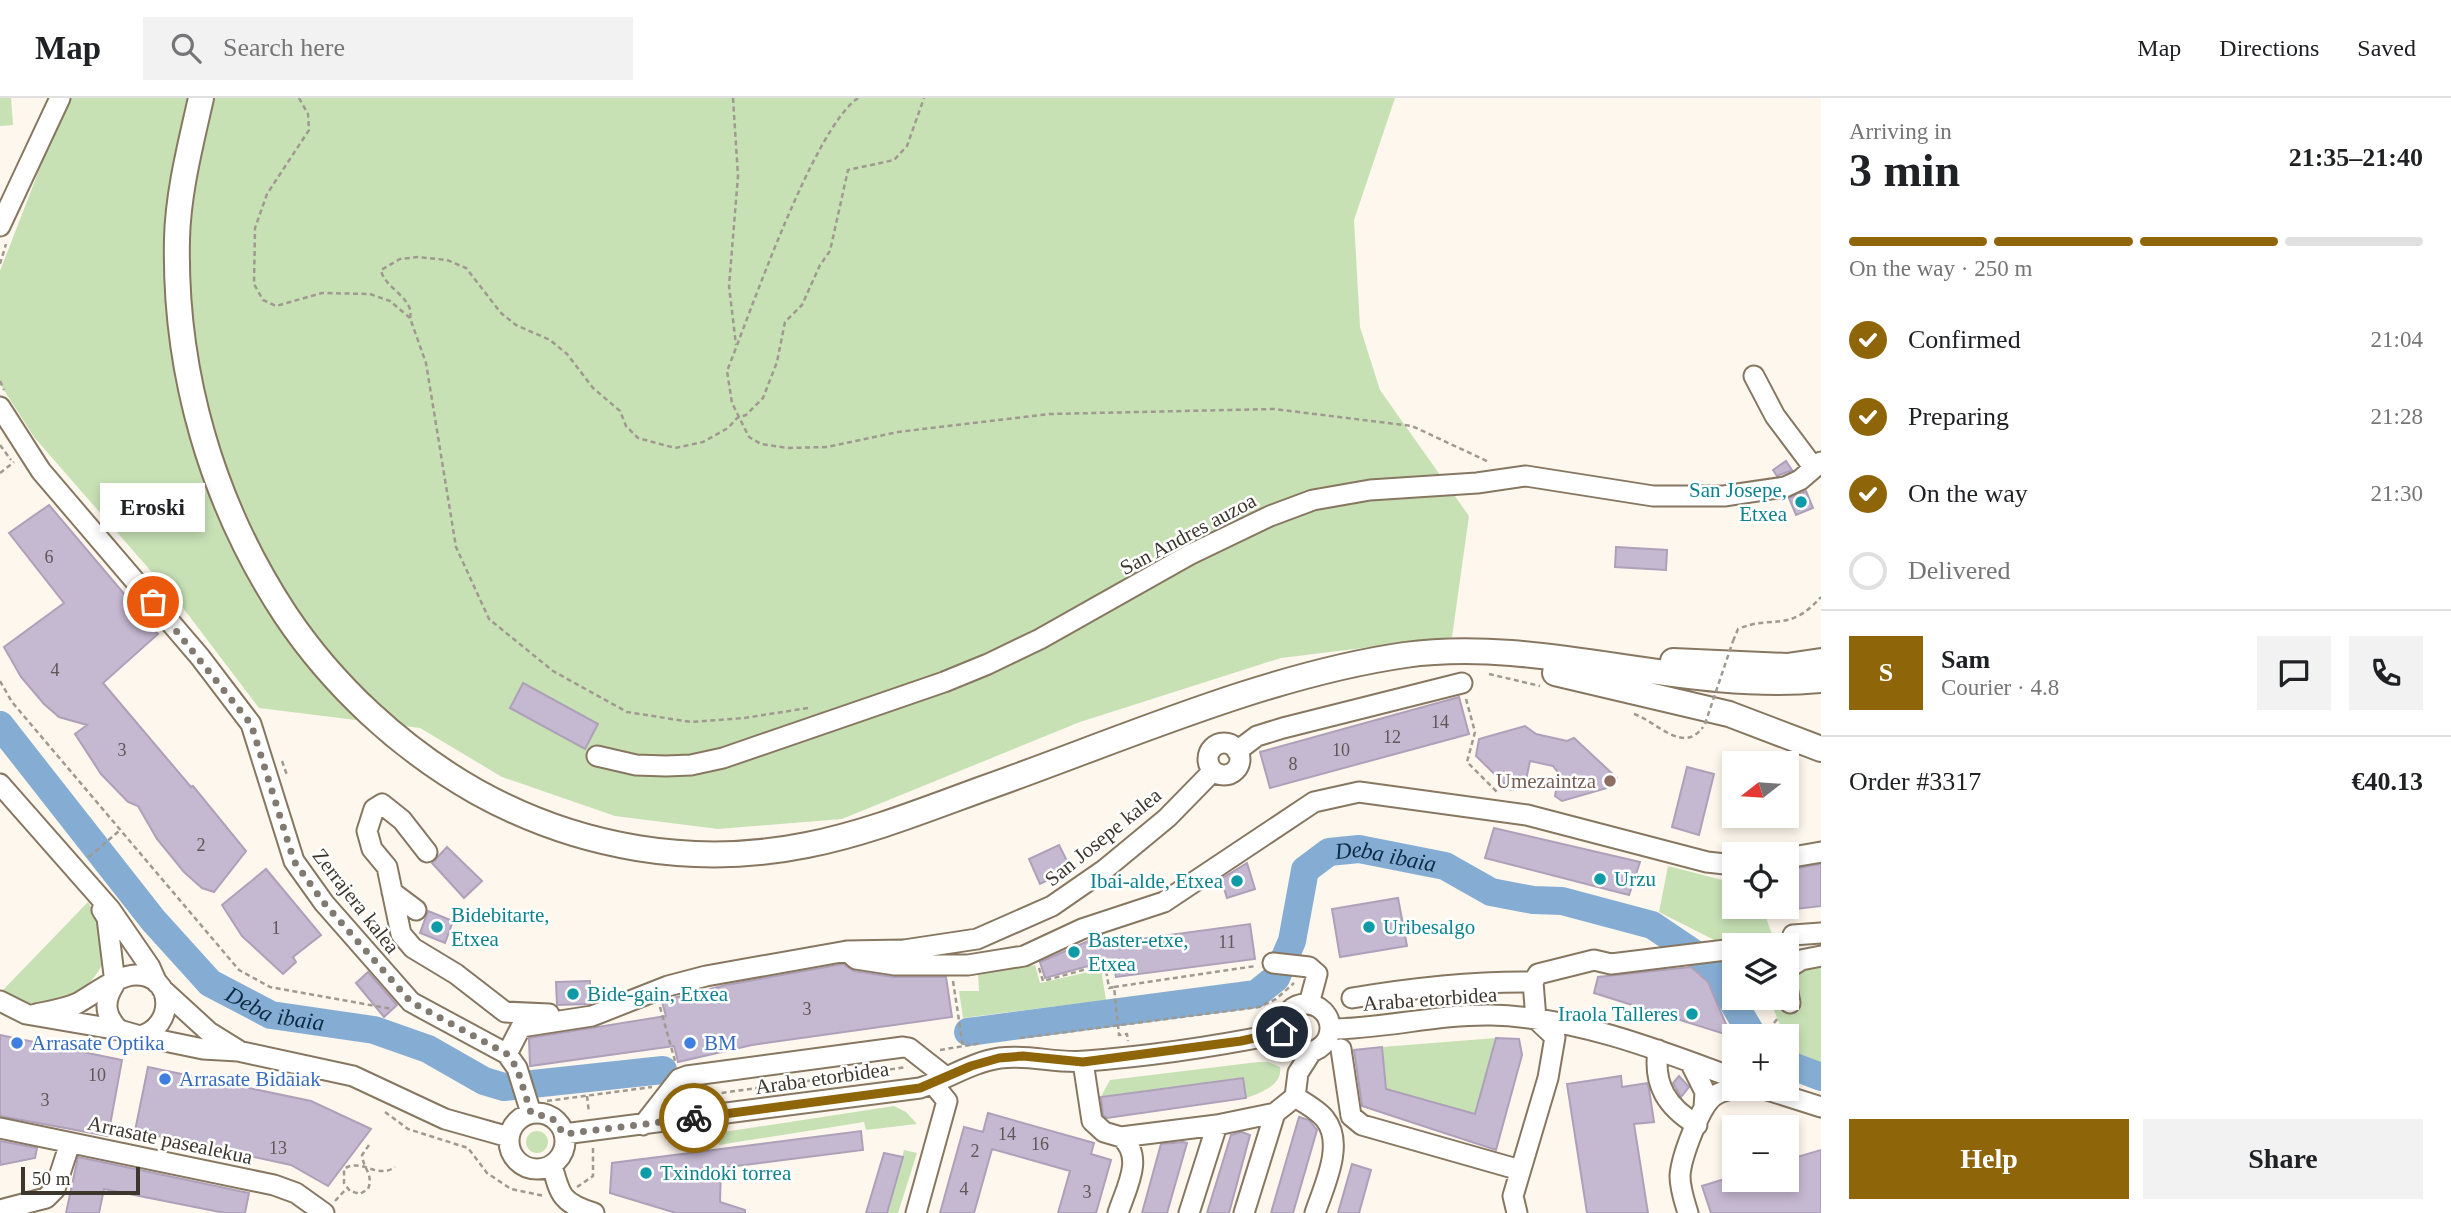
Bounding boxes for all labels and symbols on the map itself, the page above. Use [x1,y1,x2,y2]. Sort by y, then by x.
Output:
place label: San Josepe, Etxea [1689,478,1788,526]
callout: Eroski [100,483,206,532]
street label: San Andres auzoa [1116,488,1261,580]
marker: San Josepe, Etxea [1793,494,1809,510]
house number: 6 [45,547,54,567]
pin [123,572,183,632]
house number: 4 [51,660,60,680]
house number: 14 [1431,712,1449,732]
house number: 12 [1383,727,1401,747]
house number: 3 [118,740,127,760]
house number: 10 [1332,740,1350,760]
north arrow [1722,751,1799,828]
house number: 8 [1289,754,1298,774]
place label: Umezaintza [1496,769,1597,793]
marker: Umezaintza [1602,773,1618,789]
street label: San Josepe kalea [1040,782,1166,891]
house number: 2 [197,835,206,855]
water label: Deba ibaia [1333,836,1439,877]
street label: Zerrajera kalea [308,844,405,959]
place label: Urzu [1614,867,1656,891]
place label: Ibai-alde, Etxea [1090,869,1224,893]
marker: Urzu [1592,871,1608,887]
marker: Ibai-alde, Etxea [1229,873,1245,889]
place label: Bidebitarte, Etxea [451,903,550,951]
place label: Uribesalgo [1383,915,1475,939]
house number: 1 [272,918,281,938]
marker: Bidebitarte, Etxea [429,919,445,935]
marker: Uribesalgo [1361,919,1377,935]
place label: Baster-etxe, Etxea [1088,928,1188,976]
house number: 11 [1218,932,1236,952]
marker: Baster-etxe, Etxea [1066,944,1082,960]
water label: Deba ibaia [221,981,326,1035]
place label: Bide-gain, Etxea [587,982,729,1006]
street label: Araba etorbidea [1362,982,1499,1016]
marker: Bide-gain, Etxea [565,986,581,1002]
house number: 3 [803,999,812,1019]
pin [1252,1002,1312,1062]
place label: Iraola Talleres [1558,1002,1678,1026]
marker: Iraola Talleres [1684,1006,1700,1022]
place label: Arrasate Optika [31,1031,165,1055]
place label: BM [704,1031,737,1055]
marker: Arrasate Optika [9,1035,25,1051]
marker: BM [682,1035,698,1051]
street label: Araba etorbidea [754,1057,891,1099]
house number: 10 [88,1065,106,1085]
place label: Arrasate Bidaiak [179,1067,321,1091]
marker: Arrasate Bidaiak [157,1071,173,1087]
courier [659,1083,729,1153]
house number: 3 [41,1090,50,1110]
street label: Arrasate pasealekua [85,1111,256,1169]
house number: 14 [998,1124,1016,1144]
house number: 16 [1031,1134,1049,1154]
house number: 13 [269,1138,287,1158]
house number: 2 [971,1141,980,1161]
place label: Txindoki torrea [660,1161,792,1185]
scale bar [21,1164,140,1196]
marker: Txindoki torrea [638,1165,654,1181]
house number: 4 [960,1179,969,1199]
house number: 3 [1083,1182,1092,1202]

